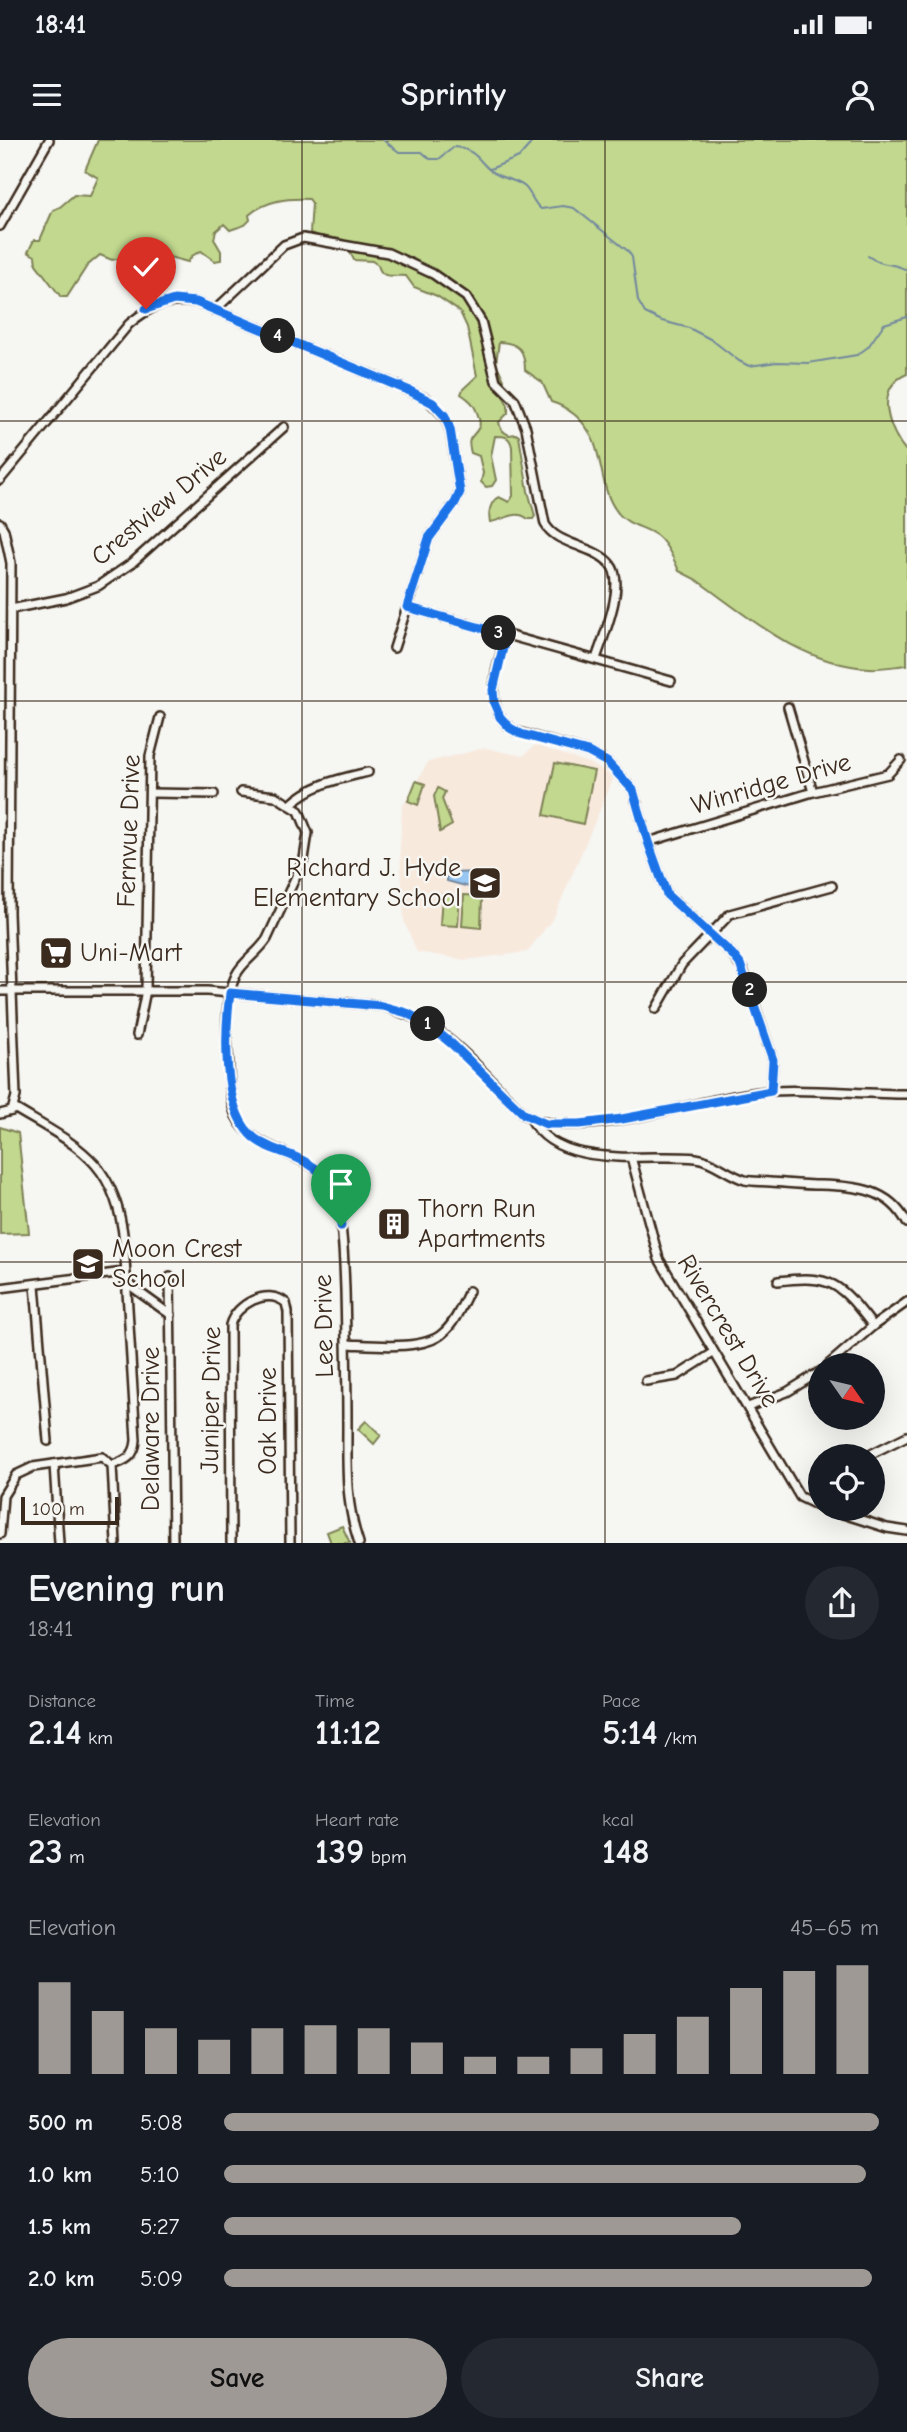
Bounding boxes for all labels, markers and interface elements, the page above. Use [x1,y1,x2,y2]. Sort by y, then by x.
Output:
text: 18:41 [35,10,86,40]
icon: menu [28,76,66,114]
text: Sprintly [401,76,506,113]
icon: person [841,76,879,114]
pin [116,237,176,309]
icon: check [127,248,165,286]
pin: 4 [260,318,296,354]
text: 4 [273,324,282,346]
street label: Crestview Drive [85,442,233,572]
pin: 3 [482,616,516,650]
text: 3 [494,621,503,643]
street label: Winridge Drive [688,747,854,821]
street label: Fernvue Drive [111,754,147,908]
place label: Richard J. Hyde Elementary School [253,853,461,913]
school or university icon: Richard J. Hyde Elementary School [466,864,504,902]
supermarket icon: Uni-Mart [37,934,75,972]
place label: Uni-Mart [80,938,183,968]
pin: 2 [732,972,768,1008]
text: 2 [745,978,754,1000]
pin: 1 [410,1006,446,1042]
text: 1 [424,1012,431,1034]
pin [311,1154,371,1226]
icon: arrive [322,1165,360,1203]
place label: Thorn Run Apartments [418,1194,545,1254]
building icon: Thorn Run Apartments [375,1205,413,1243]
place label: Moon Crest School [112,1234,243,1294]
school or university icon: Moon Crest School [69,1245,107,1283]
street label: Rivercrest Drive [671,1249,785,1413]
street label: Lee Drive [308,1274,340,1378]
street label: Juniper Drive [195,1326,227,1474]
street label: Delaware Drive [136,1347,166,1511]
north arrow [808,1353,886,1430]
map controls [808,1353,885,1521]
street label: Oak Drive [253,1367,283,1475]
button: locate [808,1444,885,1521]
scale bar [21,1494,119,1526]
text: 100 m [32,1498,85,1520]
button: share [805,1566,879,1640]
text: Evening run [28,1567,225,1611]
text: 18:41 [28,1615,73,1642]
text: Distance [28,1690,96,1712]
text: Time [315,1690,354,1712]
text: Pace [602,1690,640,1712]
text: 2.14 [28,1712,82,1753]
text: 11:12 [315,1712,381,1753]
text: 5:14 [602,1712,658,1753]
text: km [82,1727,113,1749]
text: /km [658,1727,697,1749]
text: Elevation [28,1809,101,1831]
text: Heart rate [315,1809,399,1831]
text: kcal [602,1809,634,1831]
text: 23 [28,1831,63,1872]
text: 139 [315,1831,364,1872]
text: 148 [602,1831,650,1872]
text: m [63,1846,85,1868]
text: bpm [364,1846,407,1868]
text: Elevation [28,1914,116,1941]
text: 45–65 m [790,1914,879,1941]
text: 500 m [28,2109,93,2136]
text: 5:08 [140,2109,182,2136]
text: 1.0 km [28,2161,92,2188]
text: 5:10 [140,2161,180,2188]
text: 1.5 km [28,2213,91,2240]
text: 5:27 [140,2213,180,2240]
text: 2.0 km [28,2265,94,2292]
text: 5:09 [140,2265,183,2292]
button: Save [28,2338,447,2418]
button: Share [461,2338,879,2418]

